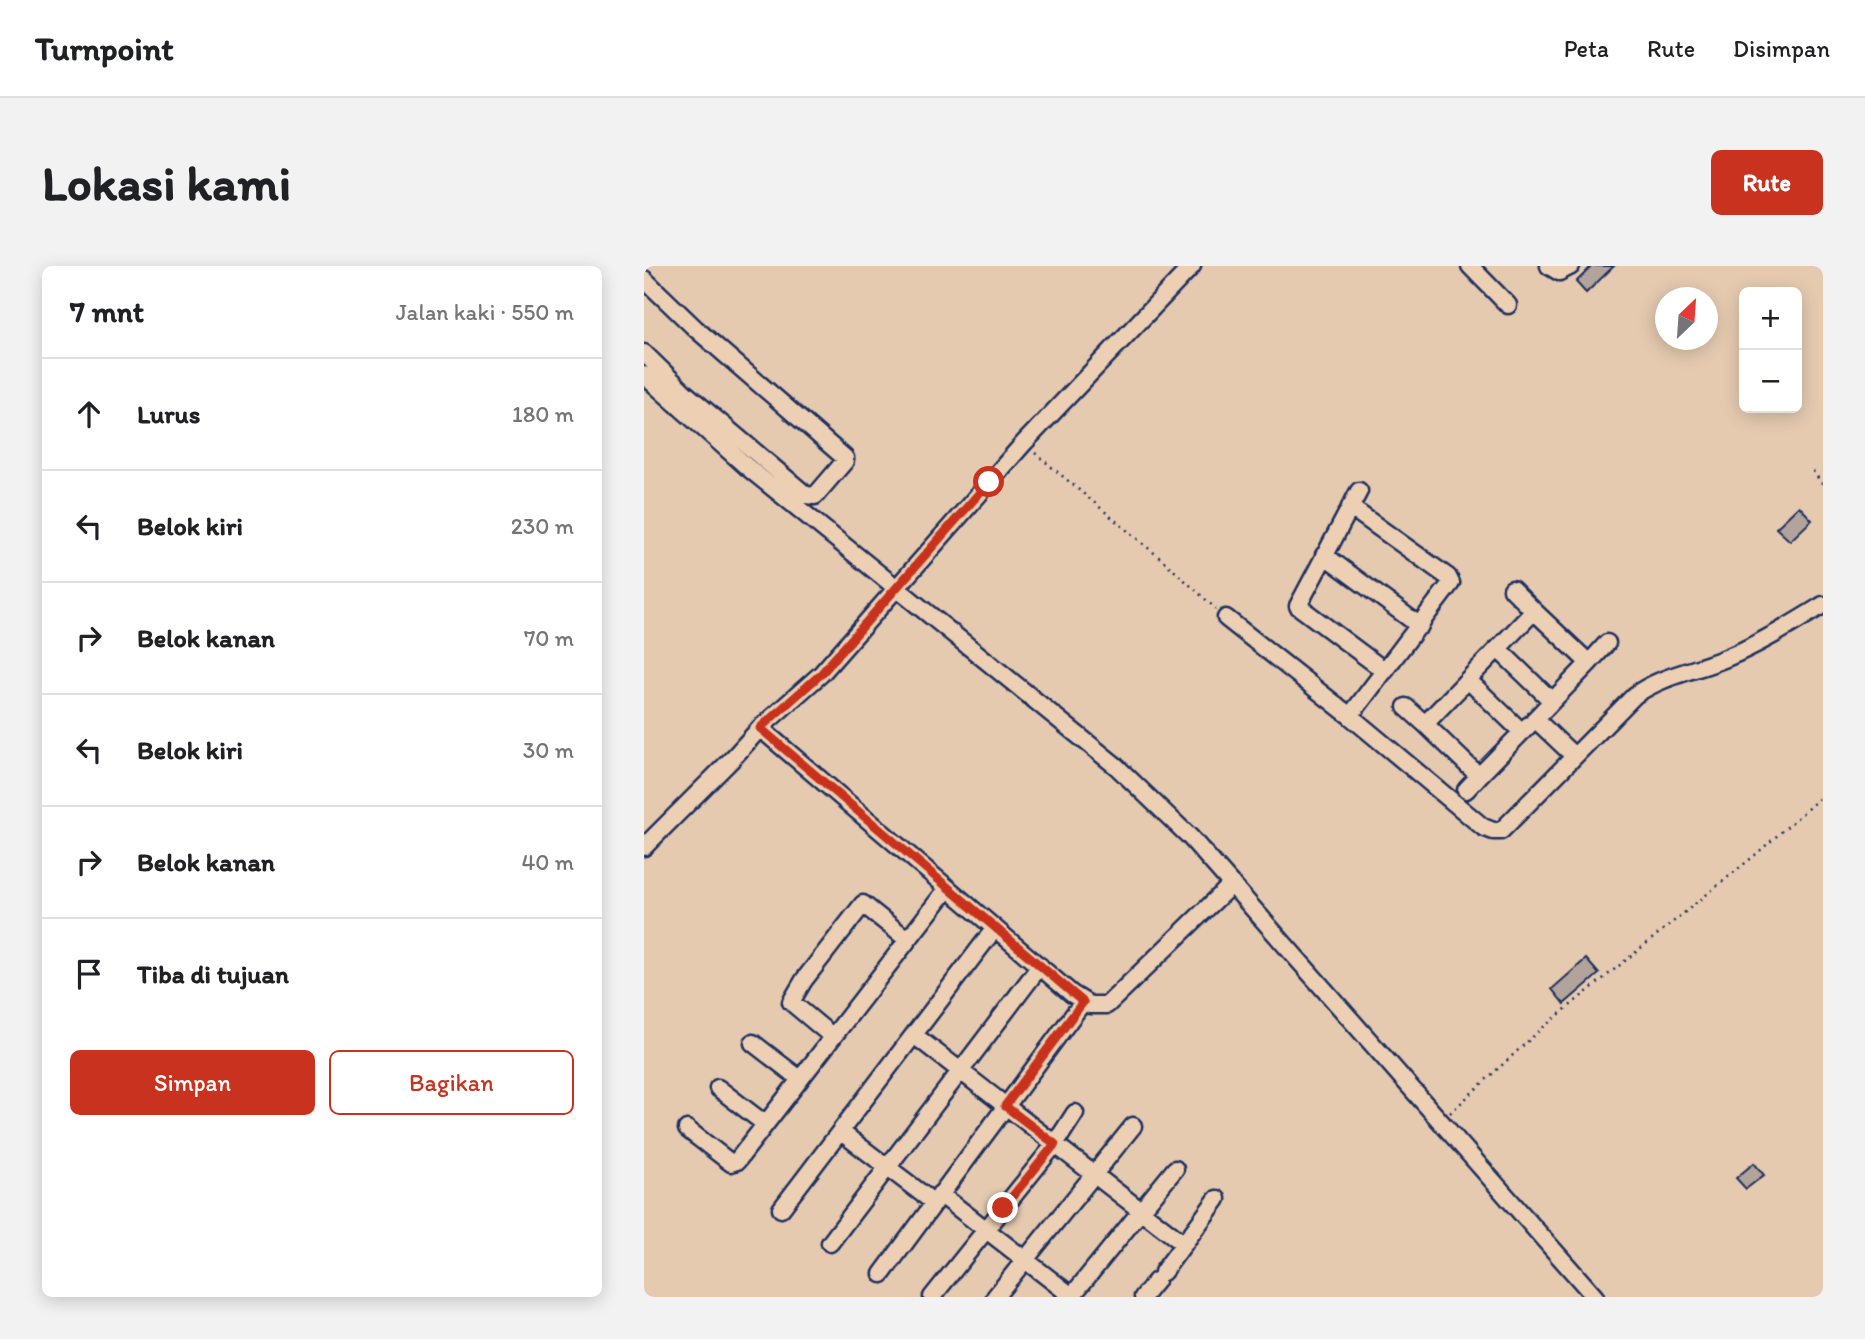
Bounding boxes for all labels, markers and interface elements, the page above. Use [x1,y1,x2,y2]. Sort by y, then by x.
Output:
text: Turnpoint [35,29,174,68]
text: Peta [1564,34,1609,63]
text: Rute [1647,34,1695,63]
text: Disimpan [1733,34,1830,63]
button: Rute [1711,150,1823,215]
text: Lokasi kami [42,153,291,212]
north arrow [1655,287,1718,350]
map controls [1739,287,1802,413]
button: + [1739,287,1802,350]
text: 7 mnt [70,293,144,330]
text: Jalan kaki · 550 m [396,298,574,326]
button: − [1739,350,1802,413]
icon: ahead [70,395,108,433]
text: Lurus [137,398,200,430]
text: 180 m [512,400,574,428]
route start [973,466,1004,497]
icon: left [70,507,108,545]
text: Belok kiri [137,510,243,542]
text: 230 m [511,512,574,540]
icon: right [70,619,108,657]
text: Belok kanan [137,622,275,654]
text: 70 m [524,624,574,652]
icon: left [70,731,108,769]
text: Belok kiri [137,734,243,766]
text: 30 m [523,736,574,764]
icon: right [70,843,108,881]
text: Belok kanan [137,846,275,878]
text: 40 m [521,848,574,876]
icon: arrive [70,955,108,993]
text: Tiba di tujuan [137,958,289,990]
button: Simpan [70,1050,315,1115]
button: Bagikan [329,1050,574,1115]
route end [987,1192,1018,1223]

